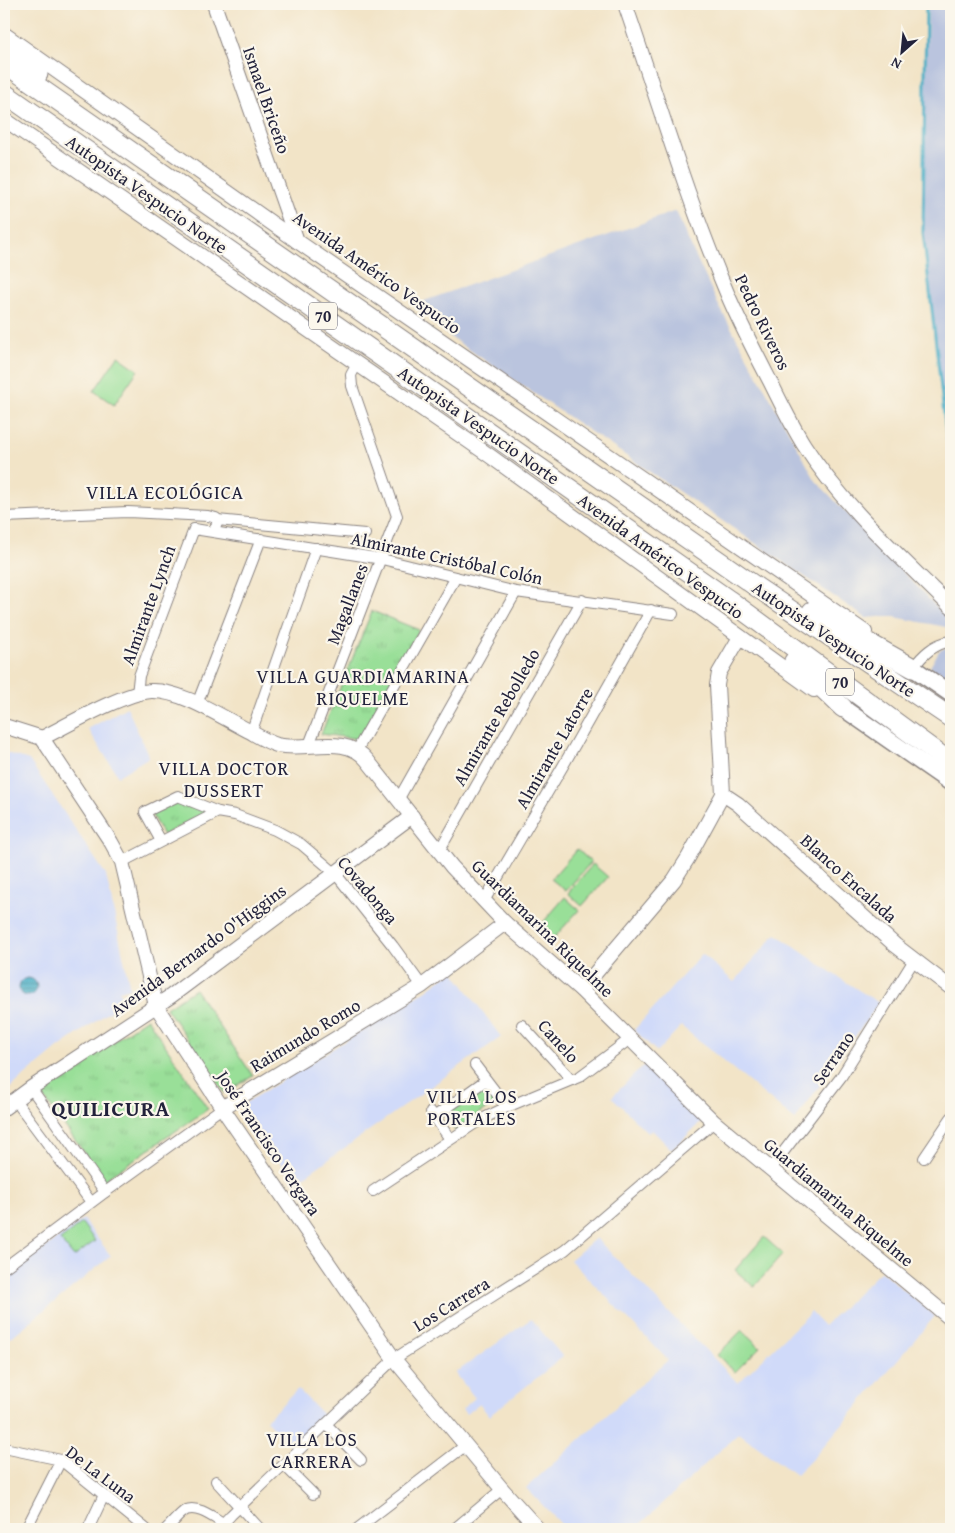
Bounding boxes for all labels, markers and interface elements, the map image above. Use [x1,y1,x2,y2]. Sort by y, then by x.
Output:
north arrow [878,28,928,78]
street label: Ismael Briceño [236,43,298,157]
text: N [887,52,905,75]
street label: Autopista Vespucio Norte [61,128,233,260]
street label: Avenida Américo Vespucio [287,204,467,340]
street label: Pedro Riveros [728,269,798,375]
road number: 70 [309,302,337,330]
street label: Autopista Vespucio Norte [393,359,565,491]
district label: VILLA ECOLÓGICA [86,478,244,506]
street label: Avenida Américo Vespucio [572,486,750,626]
street label: Almirante Cristóbal Colón [349,524,545,592]
street label: Almirante Lynch [114,541,182,669]
street label: Magallanes [319,559,375,649]
street label: Autopista Vespucio Norte [747,574,921,704]
street label: Almirante Rebolledo [446,643,546,791]
district label: VILLA GUARDIAMARINA RIQUELME [256,662,470,712]
road number: 70 [826,669,854,696]
street label: Almirante Latorre [508,682,600,814]
district label: VILLA DOCTOR DUSSERT [158,754,290,804]
street label: Blanco Encalada [794,827,904,929]
street label: Covadonga [331,850,405,930]
street label: Guardiamarina Riquelme [466,853,620,1003]
street label: Avenida Bernardo O'Higgins [104,877,292,1023]
street label: Raimundo Romo [245,991,365,1079]
street label: Canelo [532,1013,586,1069]
street label: Serrano [805,1026,861,1090]
street label: José Francisco Vergara [209,1063,328,1221]
district label: VILLA LOS PORTALES [426,1082,518,1132]
district label: QUILICURA [52,1092,170,1124]
street label: Guardiamarina Riquelme [758,1131,920,1273]
street label: Los Carrera [407,1269,495,1338]
district label: VILLA LOS CARRERA [266,1425,358,1475]
street label: De La Luna [60,1439,142,1510]

